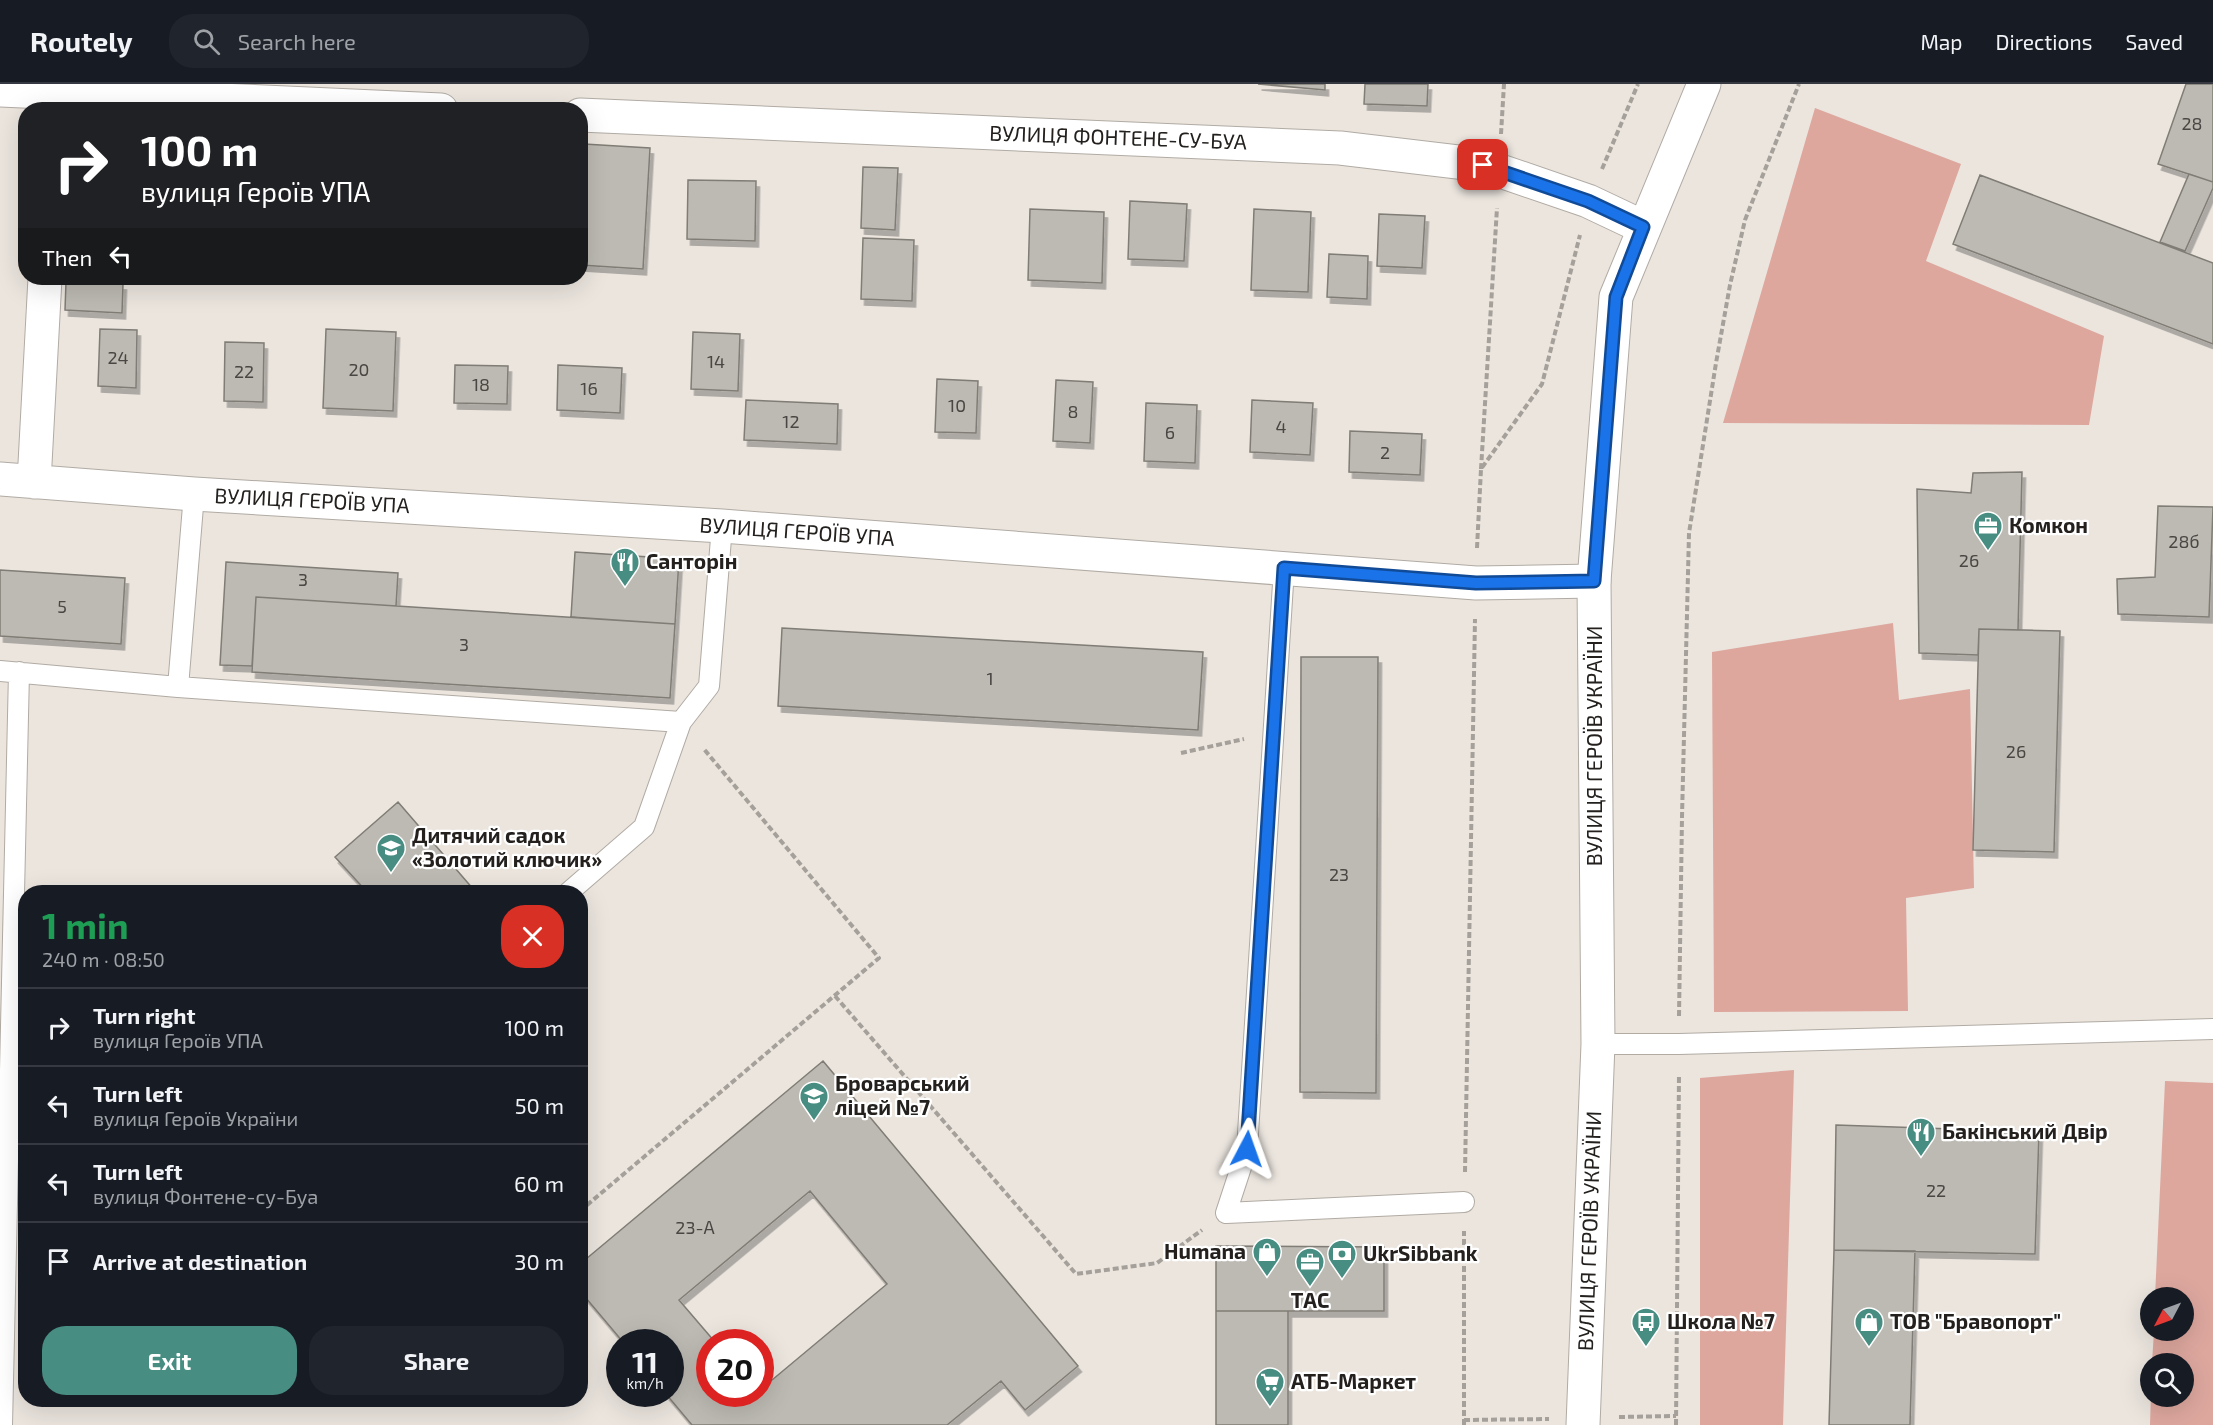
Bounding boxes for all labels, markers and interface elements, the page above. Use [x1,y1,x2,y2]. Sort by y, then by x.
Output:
search box [169,14,589,68]
text: Routely [30,24,133,58]
icon: search [190,25,223,58]
text: Search here [238,28,356,54]
text: Map [1920,29,1963,54]
text: Directions [1996,29,2092,54]
text: Saved [2125,29,2183,54]
house number: 28 [2181,112,2203,134]
street label: ВУЛИЦЯ ФОНТЕНЕ-СУ-БУА [989,120,1247,153]
text: 100 m [141,124,258,174]
icon: right [42,126,120,204]
pin [1457,139,1508,190]
icon: arrive [1466,148,1499,181]
text: вулиця Героїв УПА [141,175,370,207]
icon: left [104,240,137,273]
text: Then [42,244,92,270]
house number: 24 [107,346,129,368]
house number: 14 [707,350,725,372]
house number: 20 [349,358,369,380]
house number: 22 [234,360,254,382]
house number: 18 [472,373,490,395]
house number: 16 [580,377,598,399]
house number: 10 [948,394,966,416]
house number: 8 [1068,400,1078,422]
house number: 12 [782,410,800,432]
house number: 4 [1275,415,1287,437]
house number: 6 [1165,421,1175,443]
house number: 2 [1380,441,1390,463]
street label: ВУЛИЦЯ ГЕРОЇВ УПА [214,482,410,517]
office icon: Комкон [1972,510,2004,552]
street label: ВУЛИЦЯ ГЕРОЇВ УПА [699,511,895,550]
place label: Комкон [2009,512,2088,537]
house number: 28б [2168,530,2200,552]
restaurant icon: Санторін [609,546,641,588]
place label: Санторін [646,548,737,573]
house number: 26 [1959,549,1979,571]
house number: 3 [298,568,308,590]
house number: 5 [57,595,67,617]
street label: ВУЛИЦЯ ГЕРОЇВ УКРАЇНИ [1581,626,1606,866]
house number: 3 [459,633,469,655]
house number: 1 [986,667,994,689]
house number: 26 [2006,740,2026,762]
place label: Дитячий садок «Золотий ключик» [412,822,602,871]
school or university icon: Дитячий садок «Золотий ключик» [375,832,407,874]
house number: 23 [1329,863,1349,885]
text: 1 min [42,903,129,946]
button: close [501,905,564,968]
text: 240 m · 08:50 [42,947,165,971]
text: Turn right [93,1002,195,1028]
icon: right [42,1011,75,1044]
text: 100 m [505,1014,564,1040]
text: вулиця Героїв УПА [93,1028,263,1052]
place label: Броварський ліцей №7 [835,1070,969,1119]
text: Turn left [93,1080,182,1106]
school or university icon: Броварський ліцей №7 [798,1080,830,1122]
icon: left [42,1089,75,1122]
text: 50 m [515,1092,564,1118]
text: вулиця Героїв України [93,1106,298,1130]
street label: ВУЛИЦЯ ГЕРОЇВ УКРАЇНИ [1572,1110,1605,1351]
restaurant icon: Бакінський Двір [1905,1116,1937,1158]
position arrow [1215,1117,1279,1181]
place label: Бакінський Двір [1942,1118,2108,1143]
text: Turn left [93,1158,182,1184]
icon: left [42,1167,75,1200]
text: 60 m [514,1170,564,1196]
house number: 22 [1926,1179,1946,1201]
text: вулиця Фонтене-су-Буа [93,1184,318,1208]
house number: 23-А [675,1216,716,1238]
shop icon: Humana [1251,1236,1283,1278]
place label: Humana [1164,1238,1246,1263]
bank icon: UkrSibbank [1326,1238,1358,1280]
place label: UkrSibbank [1363,1240,1478,1265]
icon: arrive [42,1245,75,1278]
office icon: ТАС [1294,1246,1326,1288]
text: Arrive at destination [93,1248,307,1274]
text: 30 m [514,1248,564,1274]
place label: ТАС [1291,1287,1329,1312]
north arrow [2140,1287,2194,1341]
map controls [2140,1287,2194,1407]
bus stop icon: Школа №7 [1630,1306,1662,1348]
shop icon: ТОВ "Бравопорт" [1853,1306,1885,1348]
place label: Школа №7 [1667,1308,1775,1333]
place label: ТОВ "Бравопорт" [1890,1308,2061,1333]
button: Exit [42,1326,297,1395]
button: Share [309,1326,564,1395]
speed limit sign: 20 [696,1329,774,1407]
text: 11 [632,1343,658,1379]
button: search [2140,1353,2194,1407]
supermarket icon: АТБ-Маркет [1254,1366,1286,1408]
place label: АТБ-Маркет [1291,1368,1416,1393]
text: km/h [626,1374,664,1392]

